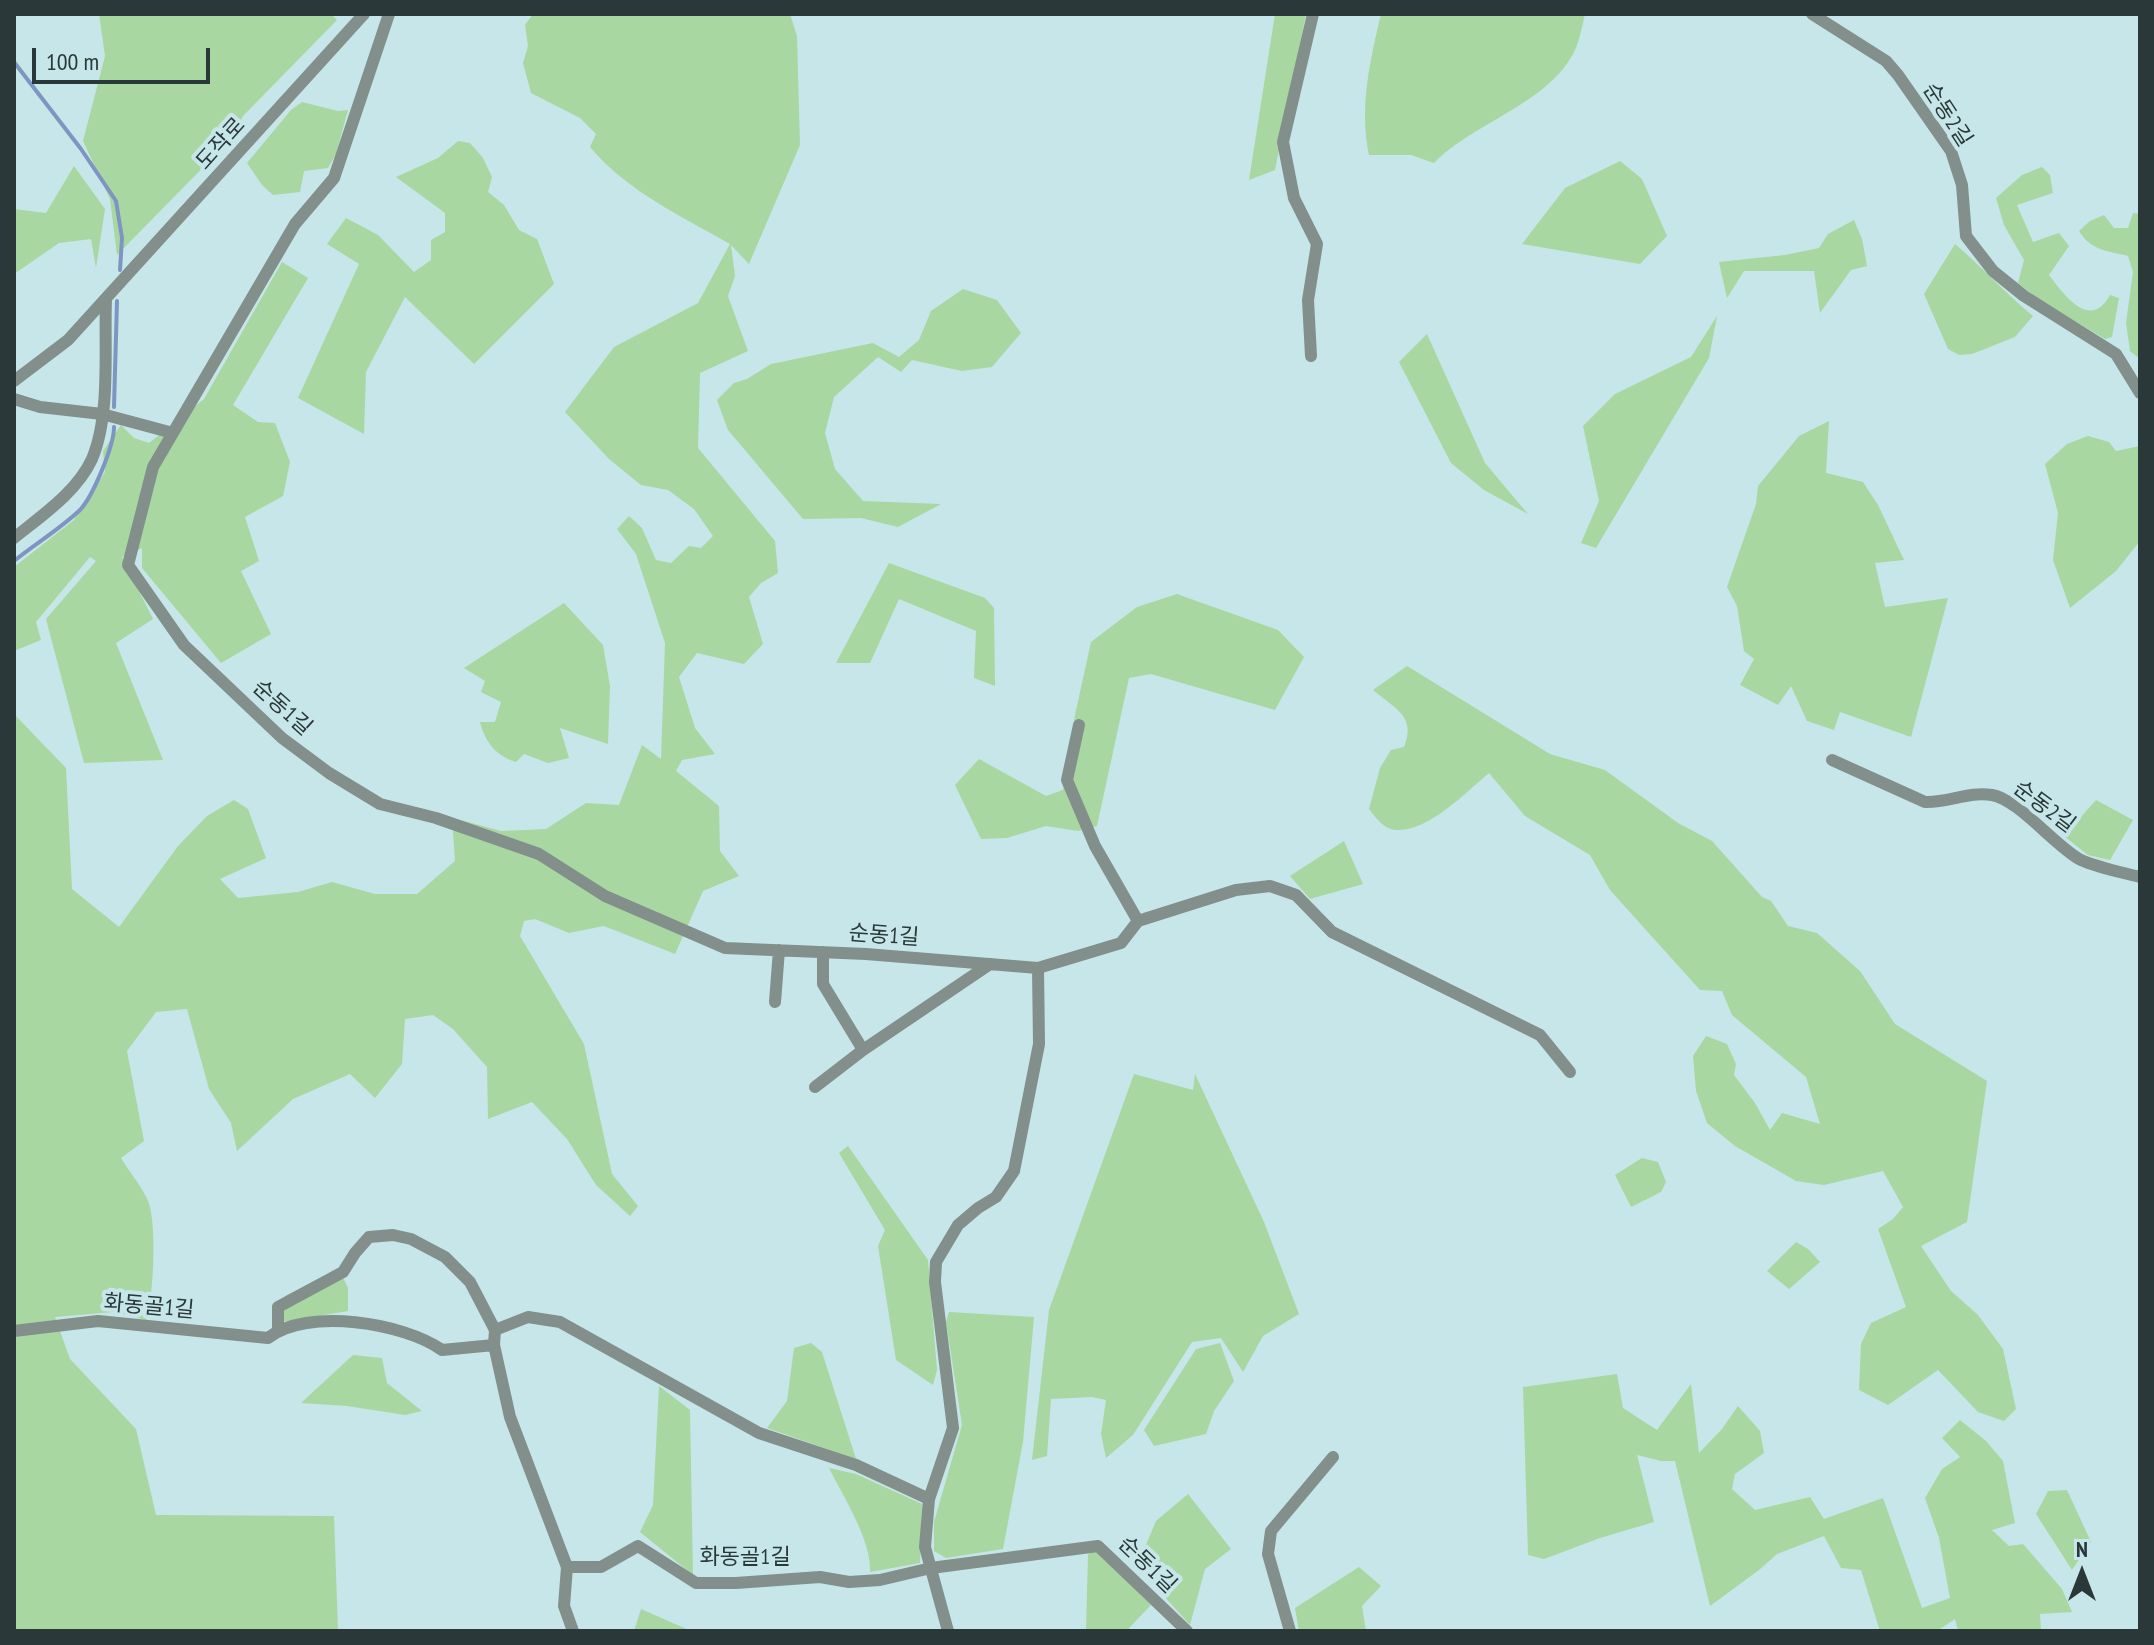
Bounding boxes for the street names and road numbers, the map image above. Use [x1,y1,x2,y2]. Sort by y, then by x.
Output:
street label: 순동2길 [1917,78,1977,152]
street label: 도작로 [191,113,251,175]
street label: 순동1길 [247,675,317,741]
street label: 순동2길 [2008,775,2080,839]
street label: 순동1길 [848,920,920,952]
street label: 화동골1길 [103,1290,195,1324]
street label: 순동1길 [1112,1531,1182,1599]
street label: 화동골1길 [700,1545,790,1571]

